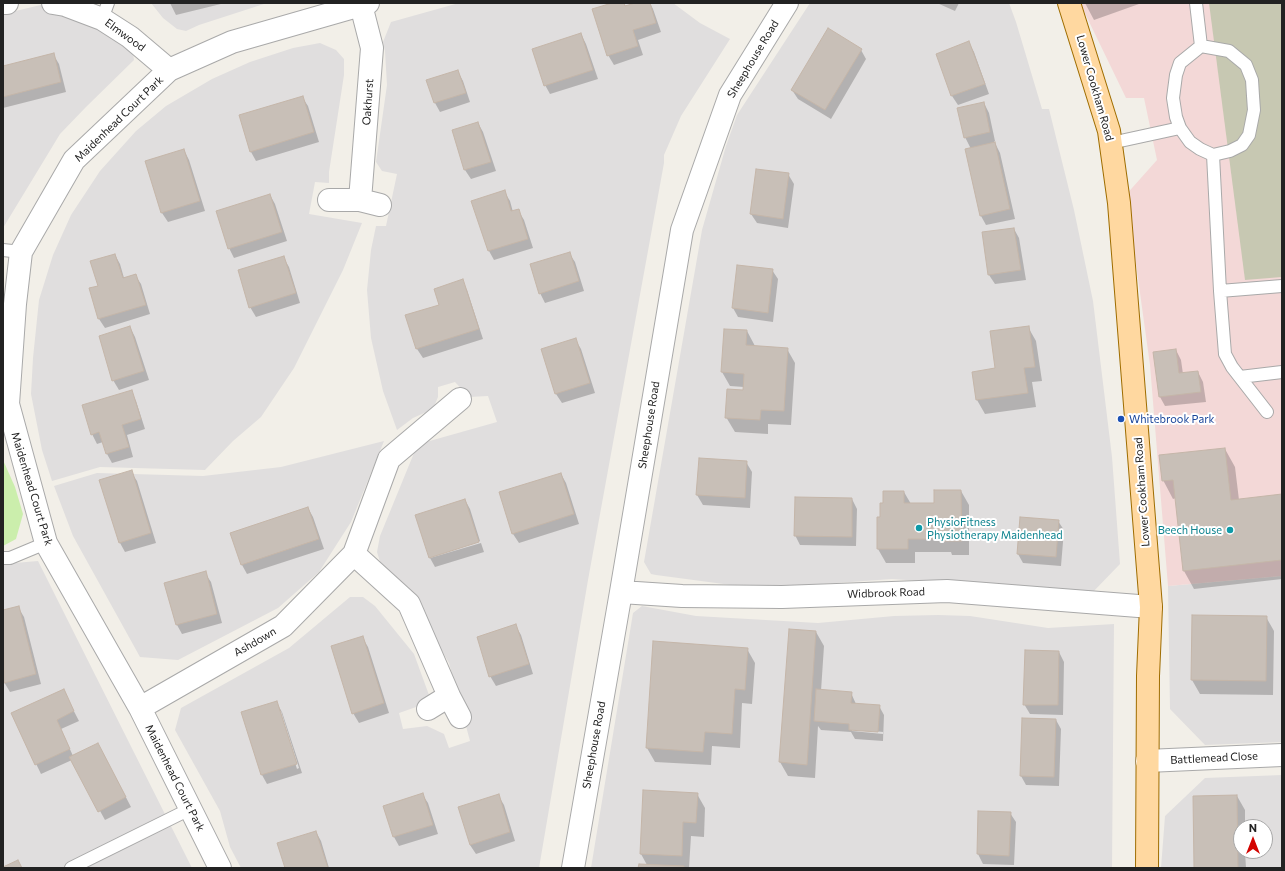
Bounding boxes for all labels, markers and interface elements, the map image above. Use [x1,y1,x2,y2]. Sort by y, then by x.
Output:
street label: Elmwood [102,16,148,54]
street label: Sheephouse Road [725,18,781,100]
street label: Lower Cookham Road [1074,33,1116,143]
street label: Maidenhead Court Park [72,73,166,165]
street label: Oakhurst [360,78,376,126]
street label: Sheephouse Road [636,380,662,470]
place label: Whitebrook Park [1129,412,1215,426]
marker: Whitebrook Park [1116,414,1126,424]
street label: Maidenhead Court Park [8,431,56,547]
street label: Lower Cookham Road [1132,437,1152,547]
place label: PhysioFitness Physiotherapy Maidenhead [927,515,1063,541]
marker: PhysioFitness Physiotherapy Maidenhead [914,523,924,533]
place label: Beech House [1158,523,1222,537]
marker: Beech House [1225,525,1235,535]
street label: Widbrook Road [847,585,925,601]
street label: Ashdown [231,625,279,659]
street label: Sheephouse Road [580,700,608,790]
street label: Maidenhead Court Park [142,722,208,834]
street label: Battlemead Close [1170,749,1258,767]
north arrow [1233,819,1273,859]
text: N [1249,821,1257,834]

